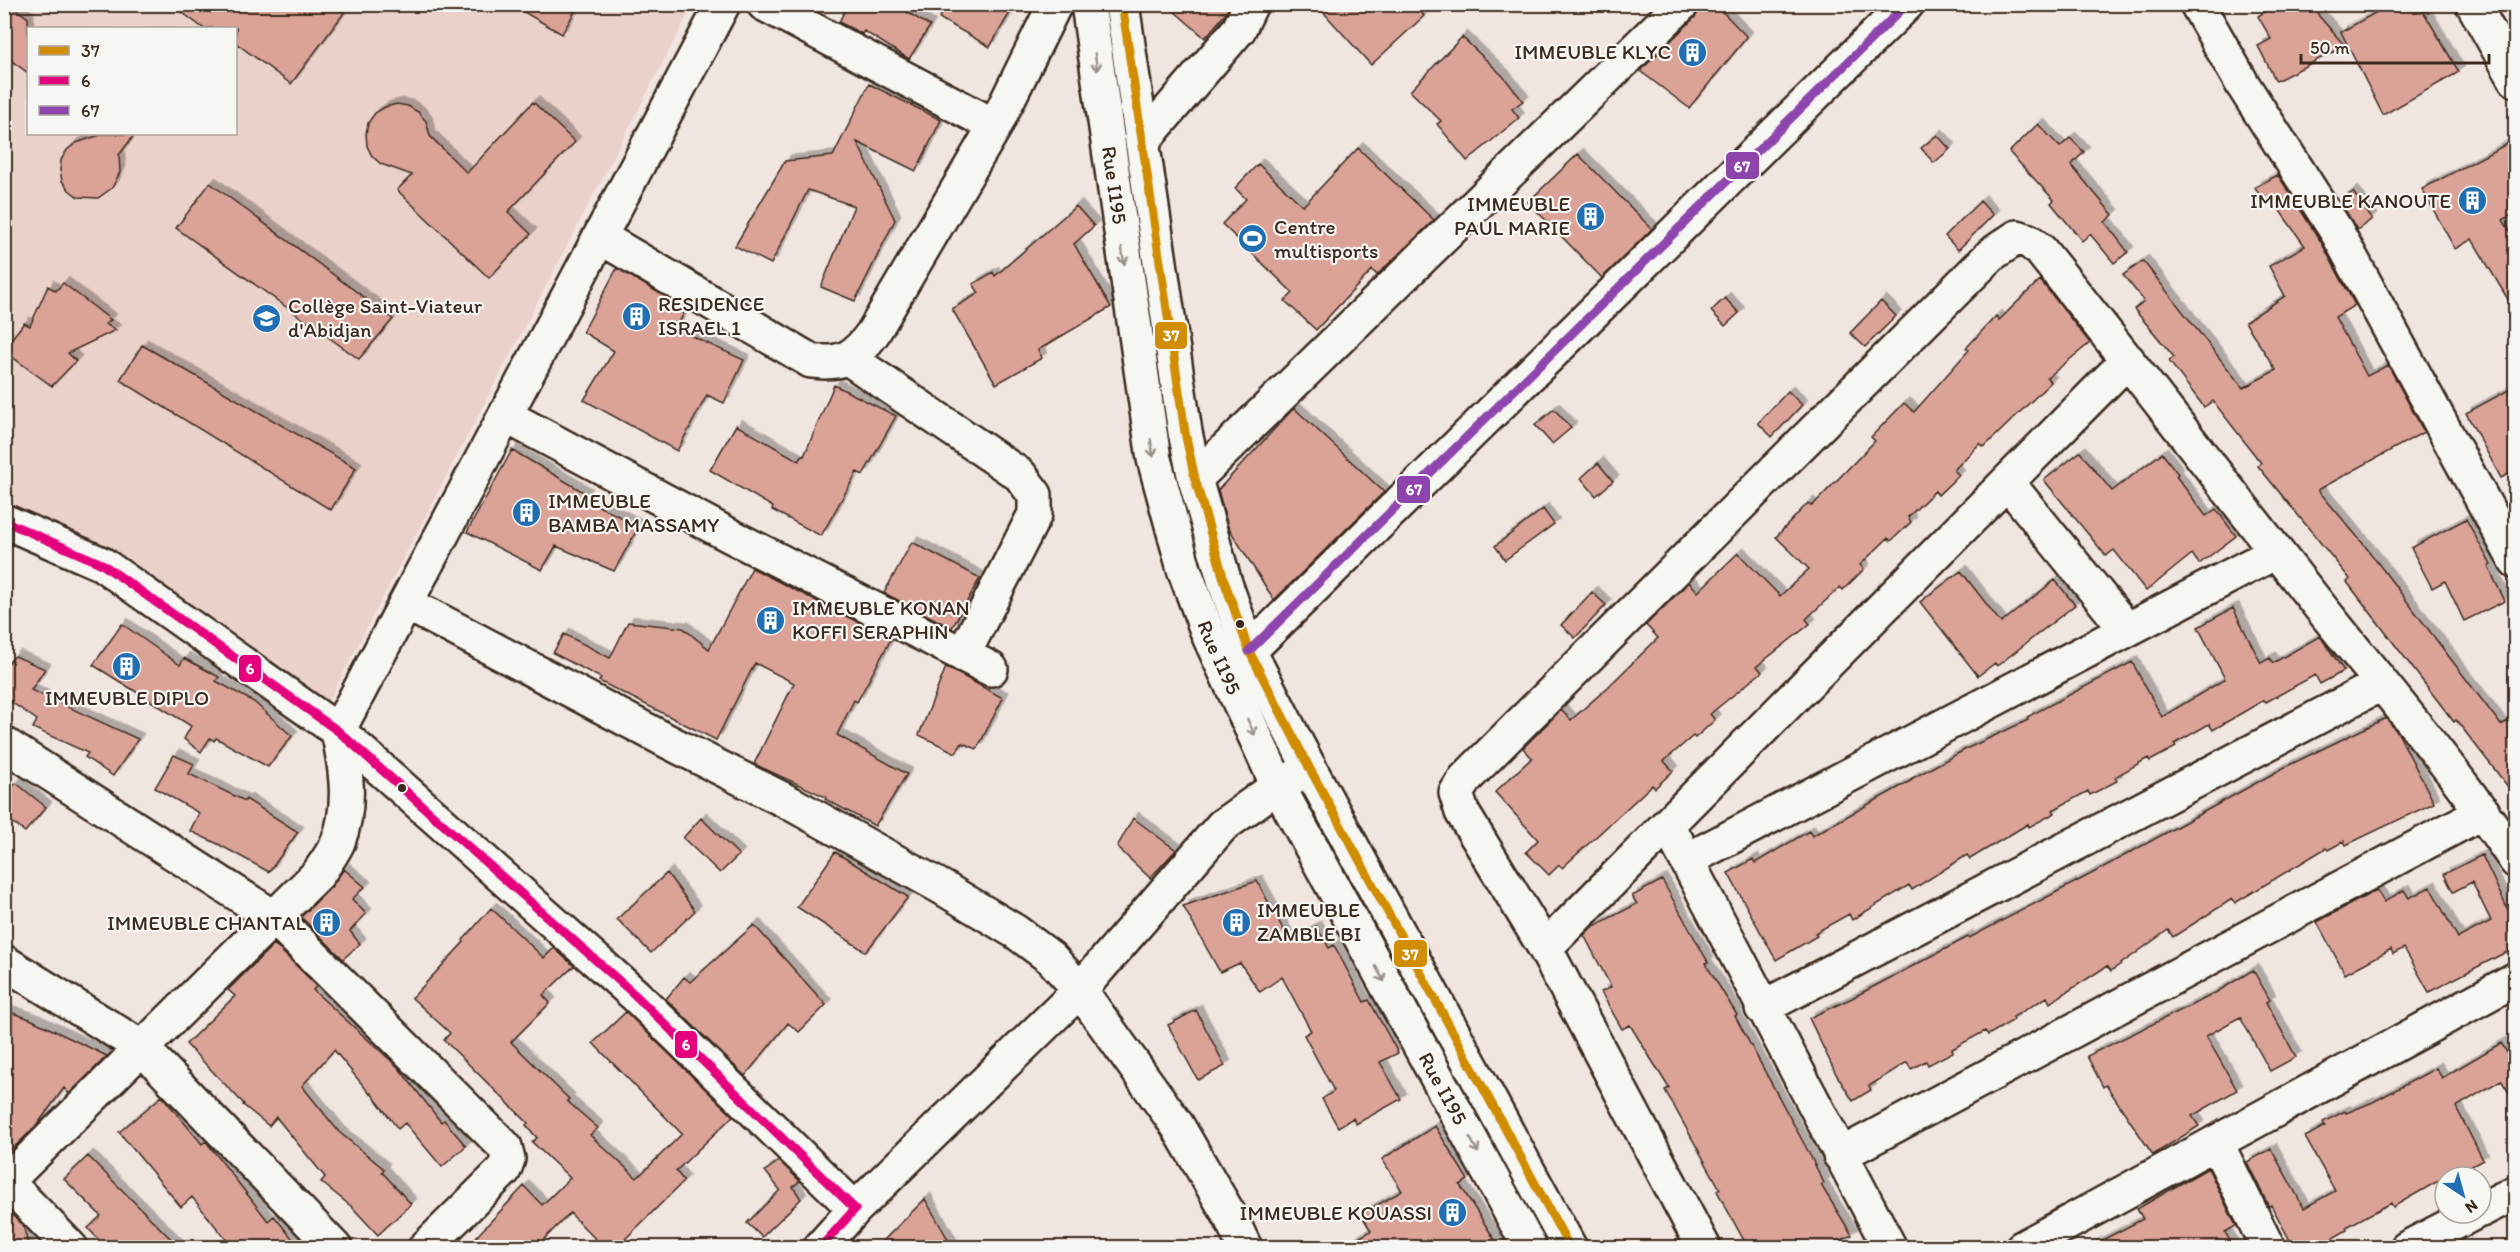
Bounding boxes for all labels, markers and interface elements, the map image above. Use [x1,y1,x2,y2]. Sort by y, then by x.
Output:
legend [27,27,237,135]
scale bar [2301,27,2488,65]
building icon: IMMEUBLE KLYC [1676,36,1708,68]
text: 50 m [2310,37,2350,59]
place label: IMMEUBLE KLYC [1514,39,1671,64]
text: 37 [81,40,100,62]
one-way arrow [1091,52,1102,72]
text: 6 [81,70,91,92]
text: 67 [81,100,100,122]
street label: Rue I195 [1097,144,1133,226]
line badge: 67 [1725,151,1760,180]
text: 67 [1734,157,1750,176]
building icon: IMMEUBLE KANOUTE [2456,185,2488,217]
place label: IMMEUBLE KANOUTE [2250,188,2451,213]
place label: IMMEUBLE PAUL MARIE [1454,191,1570,240]
building icon: IMMEUBLE PAUL MARIE [1575,200,1607,232]
place label: Centre multisports [1274,214,1378,263]
sports icon: Centre multisports [1237,223,1269,255]
one-way arrow [1118,245,1129,265]
place label: RESIDENCE ISRAEL 1 [658,291,764,340]
place label: Collège Saint-Viateur d'Abidjan [288,293,483,342]
building icon: RESIDENCE ISRAEL 1 [621,300,653,332]
school or university icon: Collège Saint-Viateur d'Abidjan [251,302,283,334]
line badge: 37 [1154,321,1188,350]
text: 37 [1163,326,1179,345]
one-way arrow [1147,438,1158,458]
line badge: 67 [1396,475,1431,504]
text: 67 [1406,480,1422,499]
place label: IMMEUBLE BAMBA MASSAMY [548,488,719,537]
building icon: IMMEUBLE BAMBA MASSAMY [511,497,543,529]
place label: IMMEUBLE KONAN KOFFI SERAPHIN [792,595,970,644]
building icon: IMMEUBLE KONAN KOFFI SERAPHIN [755,604,787,636]
street label: Rue I195 [1192,617,1247,698]
unlabelled marker [1234,618,1246,630]
building icon: IMMEUBLE DIPLO [111,651,143,683]
line badge: 6 [238,654,262,683]
text: 6 [246,659,255,678]
place label: IMMEUBLE DIPLO [45,685,209,710]
one-way arrow [1245,718,1257,736]
unlabelled marker [396,782,408,794]
place label: IMMEUBLE ZAMBLE BI [1257,897,1361,946]
building icon: IMMEUBLE ZAMBLE BI [1220,906,1252,938]
building icon: IMMEUBLE CHANTAL [311,907,343,939]
place label: IMMEUBLE CHANTAL [107,910,306,935]
line badge: 37 [1393,939,1428,968]
text: 37 [1402,945,1418,964]
one-way arrow [1374,965,1386,982]
line badge: 6 [674,1030,698,1059]
text: 6 [682,1035,691,1054]
street label: Rue I195 [1414,1048,1473,1129]
one-way arrow [1468,1136,1480,1153]
north arrow [2433,1165,2493,1225]
text: N [2462,1196,2481,1218]
building icon: IMMEUBLE KOUASSI [1437,1197,1469,1229]
place label: IMMEUBLE KOUASSI [1240,1200,1432,1225]

